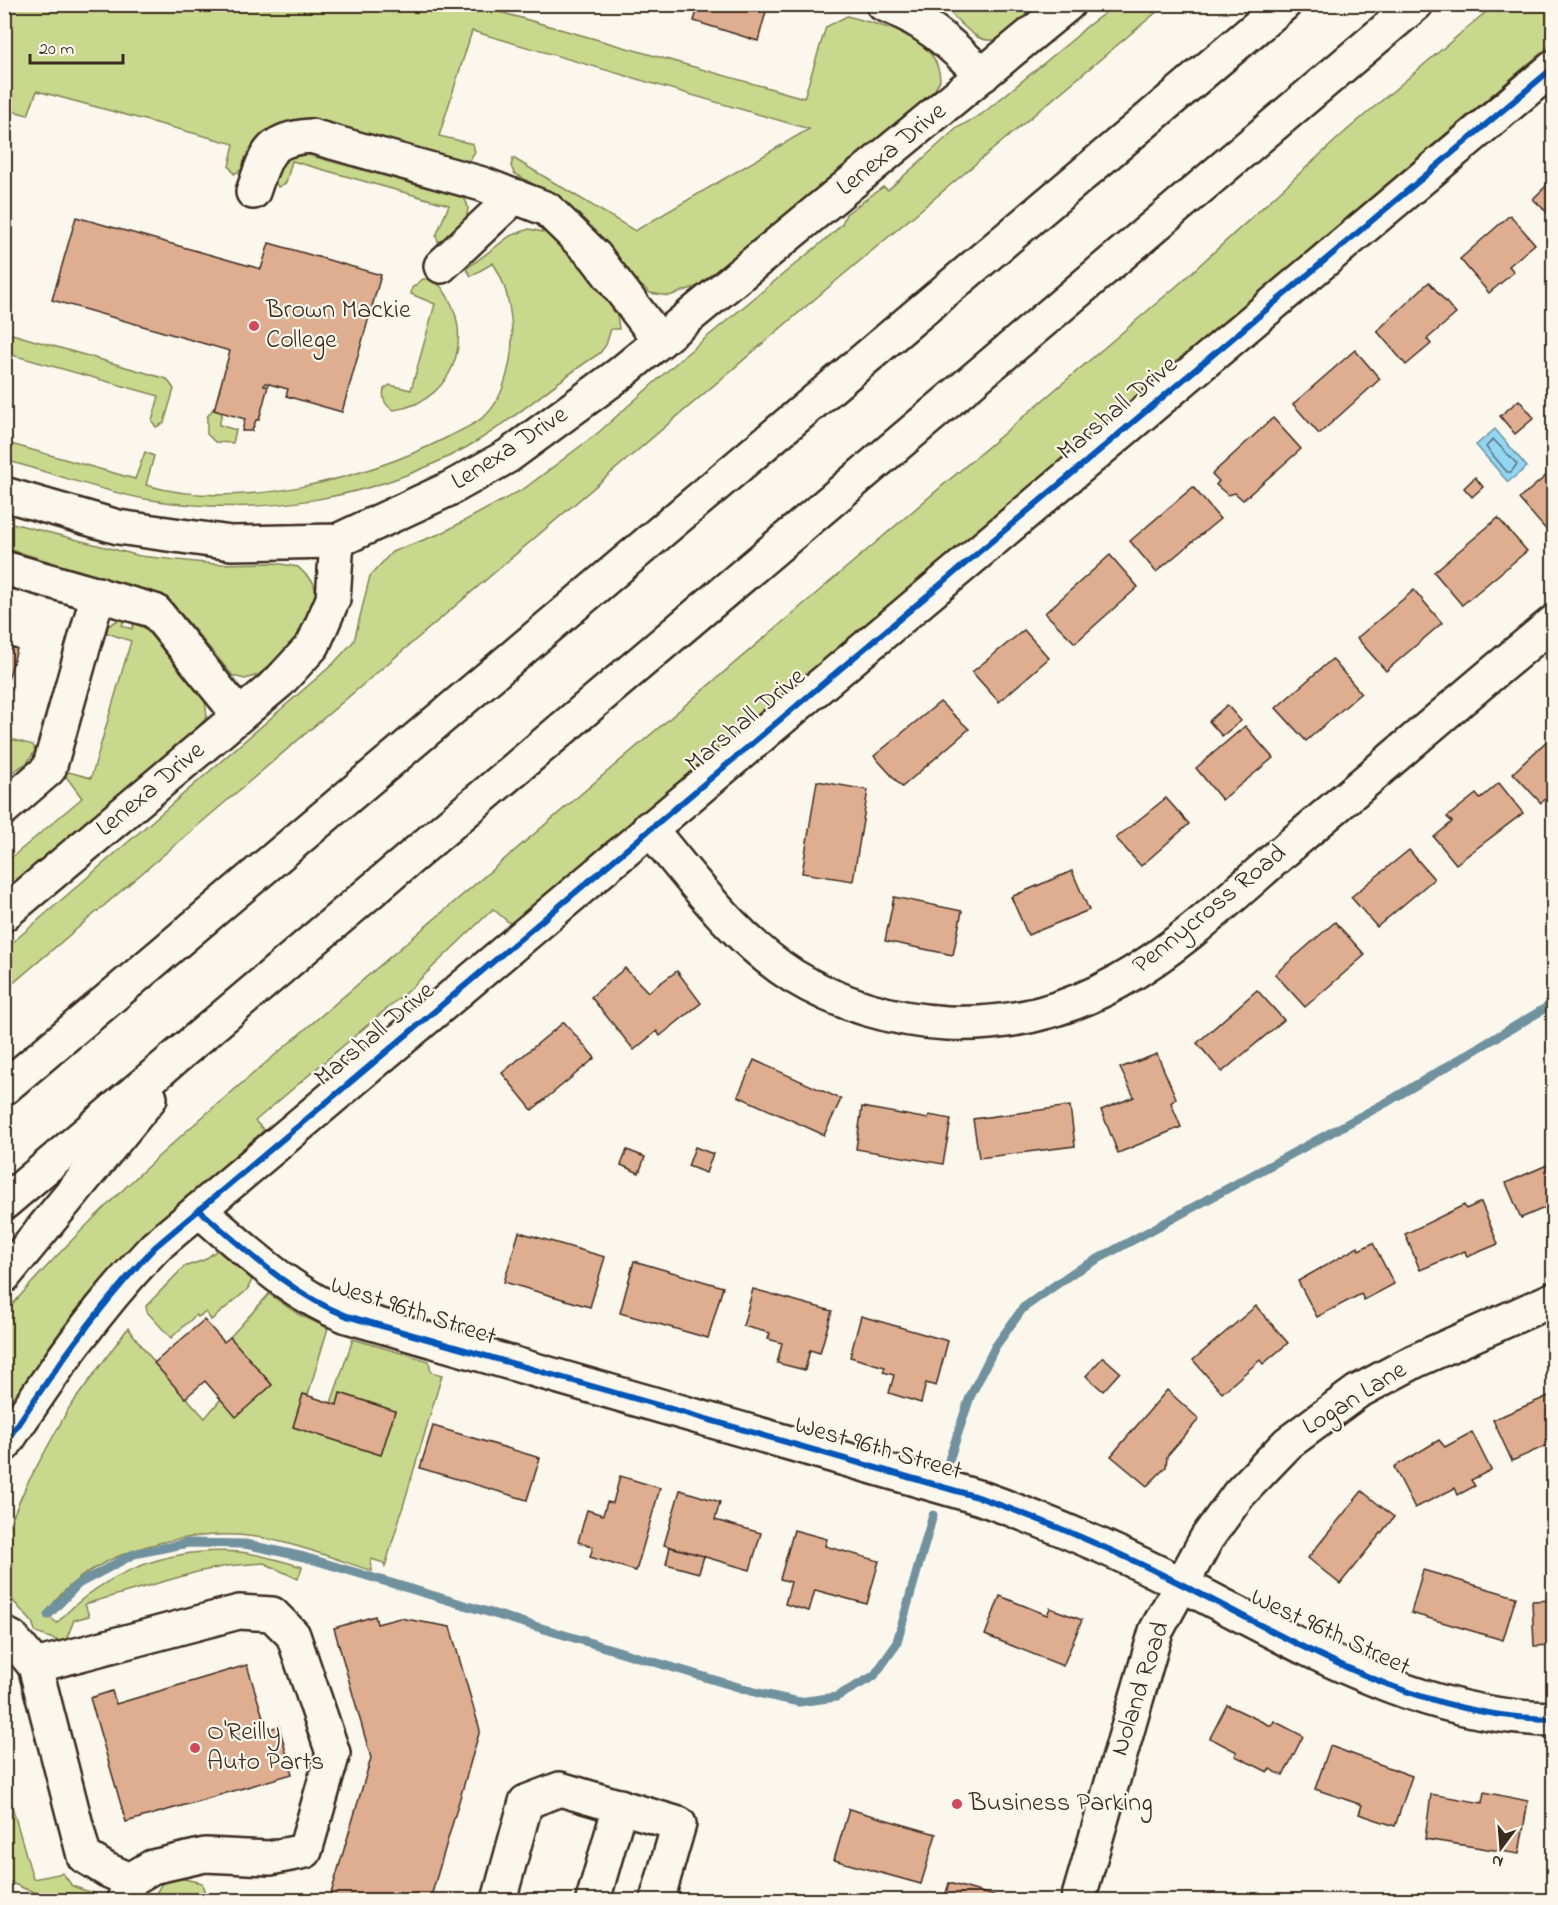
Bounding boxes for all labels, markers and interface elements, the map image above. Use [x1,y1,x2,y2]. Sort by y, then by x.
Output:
scale bar [30,27,123,65]
text: 20 m [39,37,74,63]
street label: Lenexa Drive [829,93,956,206]
place label: Brown Mackie College [265,292,411,360]
marker: Brown Mackie College [247,319,261,333]
street label: Marshall Drive [1049,347,1187,471]
street label: Lenexa Drive [444,397,576,501]
street label: Marshall Drive [677,659,815,783]
street label: Lenexa Drive [88,733,214,847]
street label: Pennycross Road [1125,836,1296,984]
street label: Marshall Drive [306,973,444,1097]
street label: West 96th Street [325,1267,501,1357]
street label: Logan Lane [1296,1352,1415,1446]
street label: West 96th Street [790,1407,966,1491]
street label: West 96th Street [1244,1579,1417,1687]
street label: Noland Road [1101,1617,1181,1761]
place label: O'Reilly Auto Parts [207,1714,324,1782]
marker: O'Reilly Auto Parts [188,1741,202,1755]
place label: Business Parking [968,1785,1153,1823]
marker: Business Parking [950,1797,964,1811]
north arrow [1471,1818,1531,1878]
text: N [1489,1847,1506,1874]

